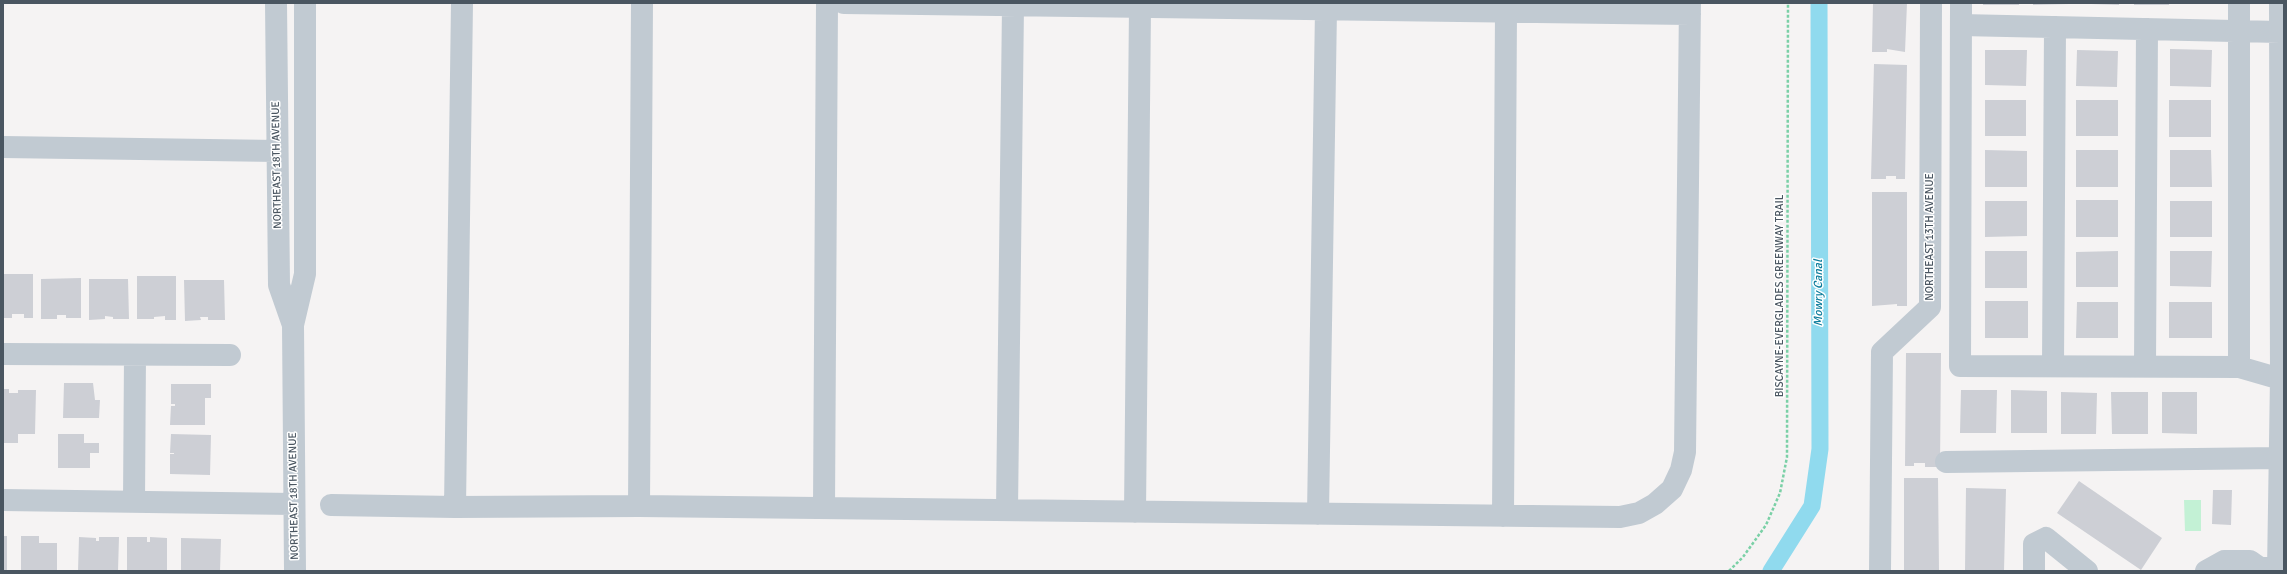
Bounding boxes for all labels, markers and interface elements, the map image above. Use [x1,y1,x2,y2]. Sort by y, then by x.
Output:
street label: NORTHEAST 18TH AVENUE [269,101,285,229]
street label: NORTHEAST 13TH AVENUE [1923,173,1937,301]
street label: BISCAYNE-EVERGLADES GREENWAY TRAIL [1773,195,1787,397]
water label: Mowry Canal [1812,260,1826,326]
street label: NORTHEAST 18TH AVENUE [286,432,302,560]

